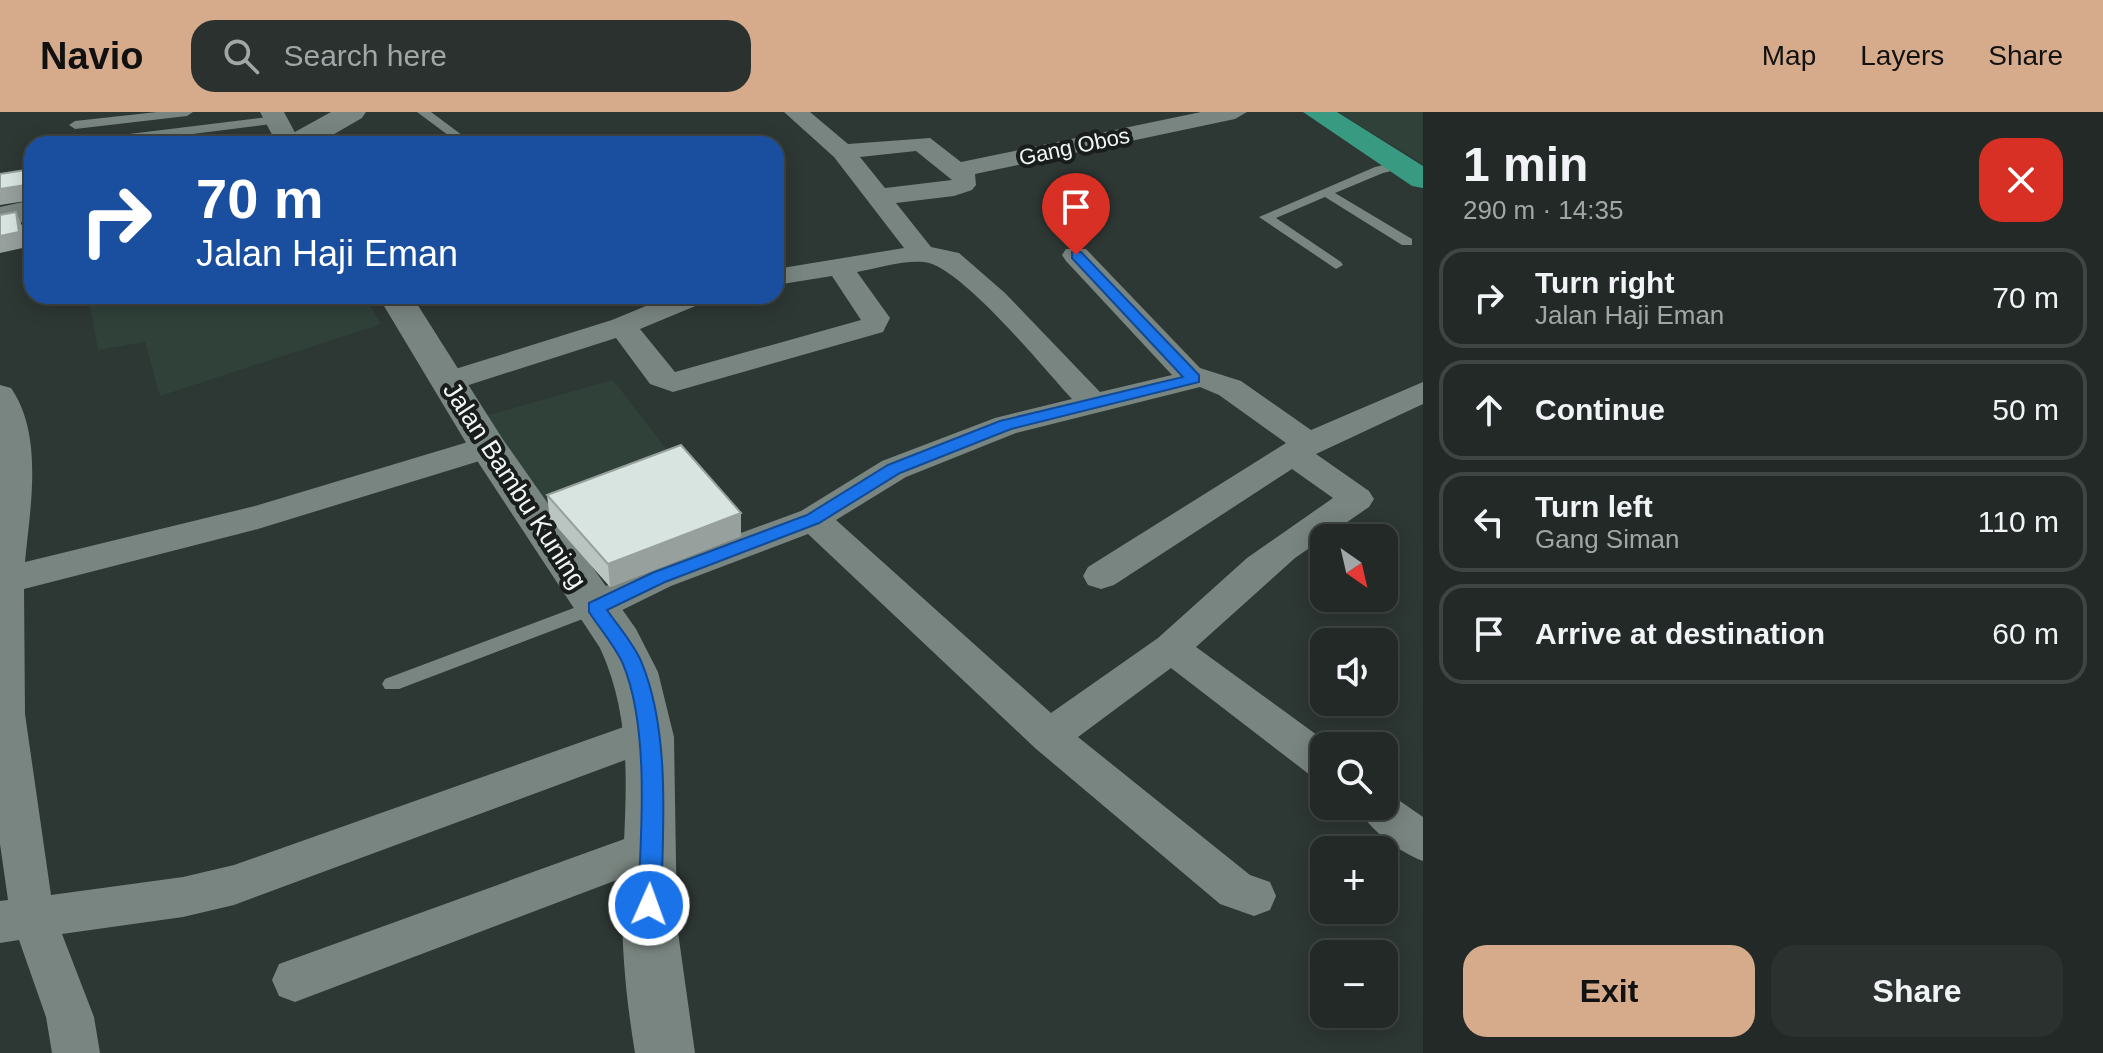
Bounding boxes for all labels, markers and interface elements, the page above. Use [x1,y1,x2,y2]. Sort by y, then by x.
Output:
search box [191,20,751,92]
icon: search [219,34,263,78]
text: Navio [40,35,143,77]
text: Search here [283,39,447,72]
text: Map [1762,40,1816,71]
text: Layers [1860,40,1944,71]
text: Share [1988,40,2063,71]
street label: Gang Obos [1016,123,1132,170]
text: 1 min [1463,138,1588,191]
button: close [1979,138,2063,222]
text: 70 m [196,167,324,230]
icon: right [64,168,168,272]
pin [1042,173,1110,255]
icon: arrive [1054,185,1098,229]
text: 290 m · 14:35 [1463,195,1623,225]
text: Jalan Haji Eman [196,233,458,274]
text: Turn right [1535,266,1674,299]
icon: right [1467,276,1511,320]
text: 70 m [1992,281,2059,314]
text: Jalan Haji Eman [1535,300,1724,330]
street label: Jalan Bambu Kuning [437,376,593,594]
icon: ahead [1467,388,1511,432]
text: Continue [1535,393,1665,426]
text: 50 m [1992,393,2059,426]
text: Turn left [1535,490,1653,523]
icon: left [1467,500,1511,544]
text: 110 m [1978,505,2059,538]
north arrow [1310,524,1398,612]
map controls [1310,524,1398,1028]
text: Gang Siman [1535,524,1680,554]
icon: arrive [1467,612,1511,656]
text: Arrive at destination [1535,617,1825,650]
text: 60 m [1992,617,2059,650]
button: sound [1310,628,1398,716]
button: search [1310,732,1398,820]
button: + [1310,836,1398,924]
position arrow [607,863,691,947]
button: − [1310,940,1398,1028]
button: Exit [1463,945,1755,1037]
button: Share [1771,945,2063,1037]

